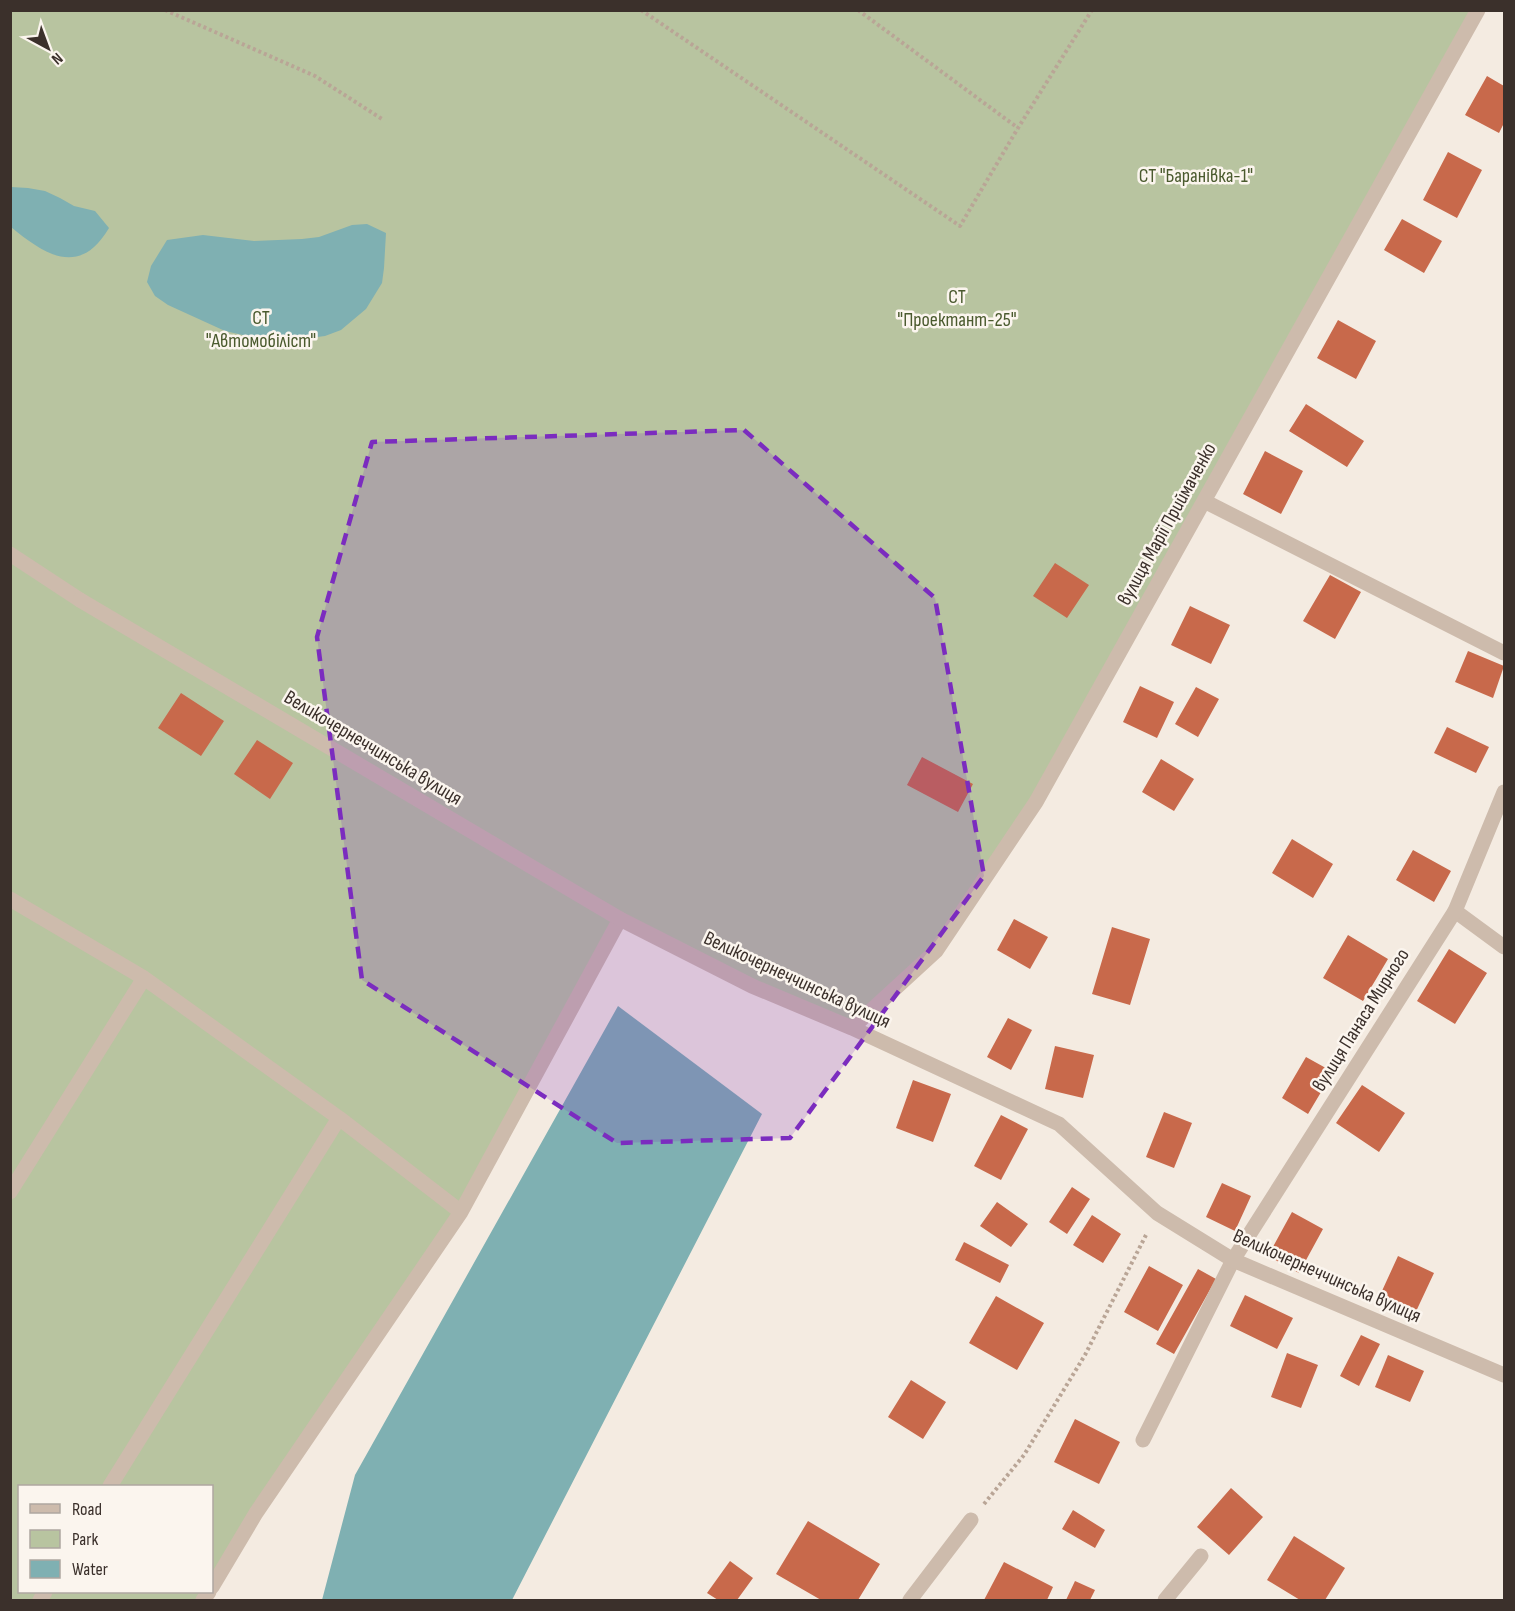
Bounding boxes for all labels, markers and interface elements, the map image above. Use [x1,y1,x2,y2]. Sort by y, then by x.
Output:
north arrow [18,18,78,78]
text: N [47,48,66,68]
park label: СТ "Баранівка-1" [1139,164,1253,188]
park label: СТ "Проектант-25" [897,285,1017,332]
park label: СТ "Автомобіліст" [206,306,316,353]
street label: вулиця Марії Приймаченко [1112,439,1222,609]
street label: Великочернеччинська вулиця [280,685,466,811]
street label: Великочернеччинська вулиця [700,926,894,1034]
street label: вулиця Панаса Мирного [1307,944,1415,1096]
street label: Великочернеччинська вулиця [1229,1224,1425,1328]
legend [18,1485,213,1593]
text: Road [72,1499,102,1520]
text: Park [72,1529,98,1550]
text: Water [72,1559,108,1580]

